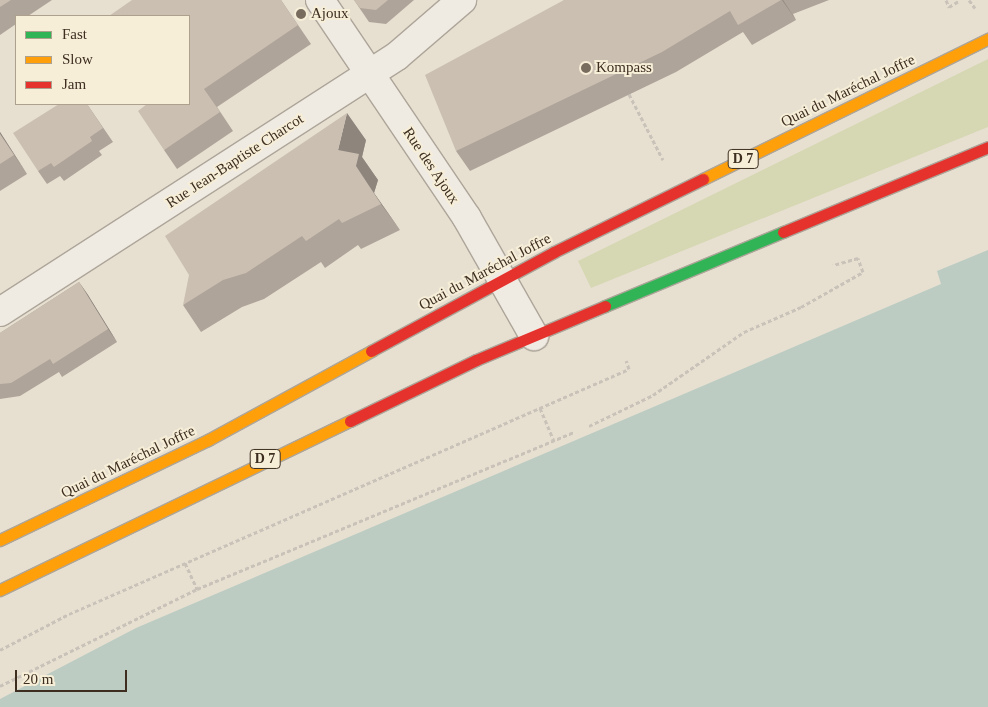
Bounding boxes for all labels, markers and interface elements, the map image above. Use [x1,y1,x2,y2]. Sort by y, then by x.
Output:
place label: Ajoux [311,5,348,23]
marker: Ajoux [295,8,307,20]
legend [15,15,190,105]
text: Fast [62,26,87,42]
text: Slow [62,51,93,67]
street label: Quai du Maréchal Joffre [778,51,918,131]
place label: Kompass [596,59,652,77]
marker: Kompass [580,62,592,74]
text: Jam [62,76,86,92]
street label: Rue Jean-Baptiste Charcot [163,110,307,212]
street label: Rue des Ajoux [399,124,463,208]
road number: D 7 [727,148,759,170]
street label: Quai du Maréchal Joffre [416,230,554,314]
street label: Quai du Maréchal Joffre [58,422,198,502]
road number: D 7 [249,448,281,470]
scale bar [18,660,130,692]
text: 20 m [23,671,53,687]

